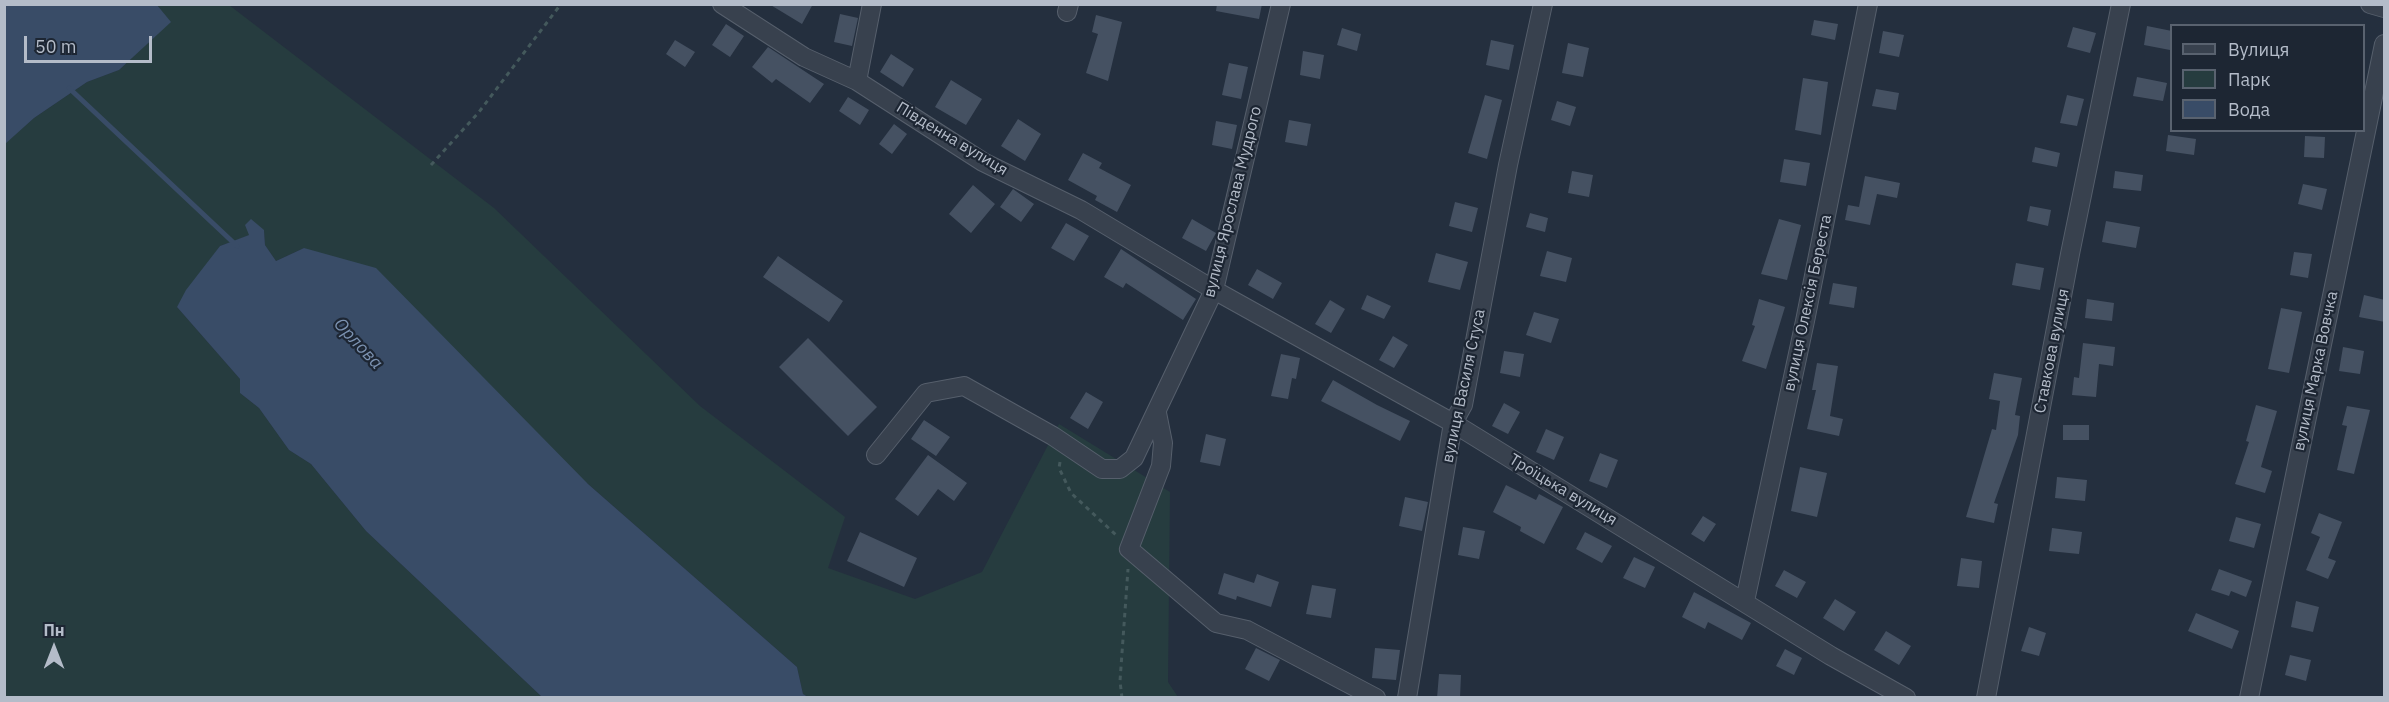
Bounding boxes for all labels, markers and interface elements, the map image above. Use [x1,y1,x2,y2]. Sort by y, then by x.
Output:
scale bar [27,24,154,62]
legend [2170,24,2365,132]
text: 50 m [35,35,77,58]
text: Вулиця [2228,38,2289,61]
text: Парк [2228,68,2270,91]
street label: Південна вулиця [893,98,1011,180]
text: Вода [2228,98,2270,121]
street label: вулиця Ярослава Мудрого [1200,104,1266,300]
street label: вулиця Олексія Береста [1780,213,1836,393]
street label: Ставкова вулиця [2031,287,2073,415]
street label: вулиця Марка Вовчка [2290,289,2342,453]
street label: вулиця Василя Стуса [1438,307,1490,465]
water label: Орлова [329,314,387,374]
street label: Троїцька вулиця [1505,450,1621,530]
north arrow [24,618,84,678]
text: Пн [43,620,65,640]

